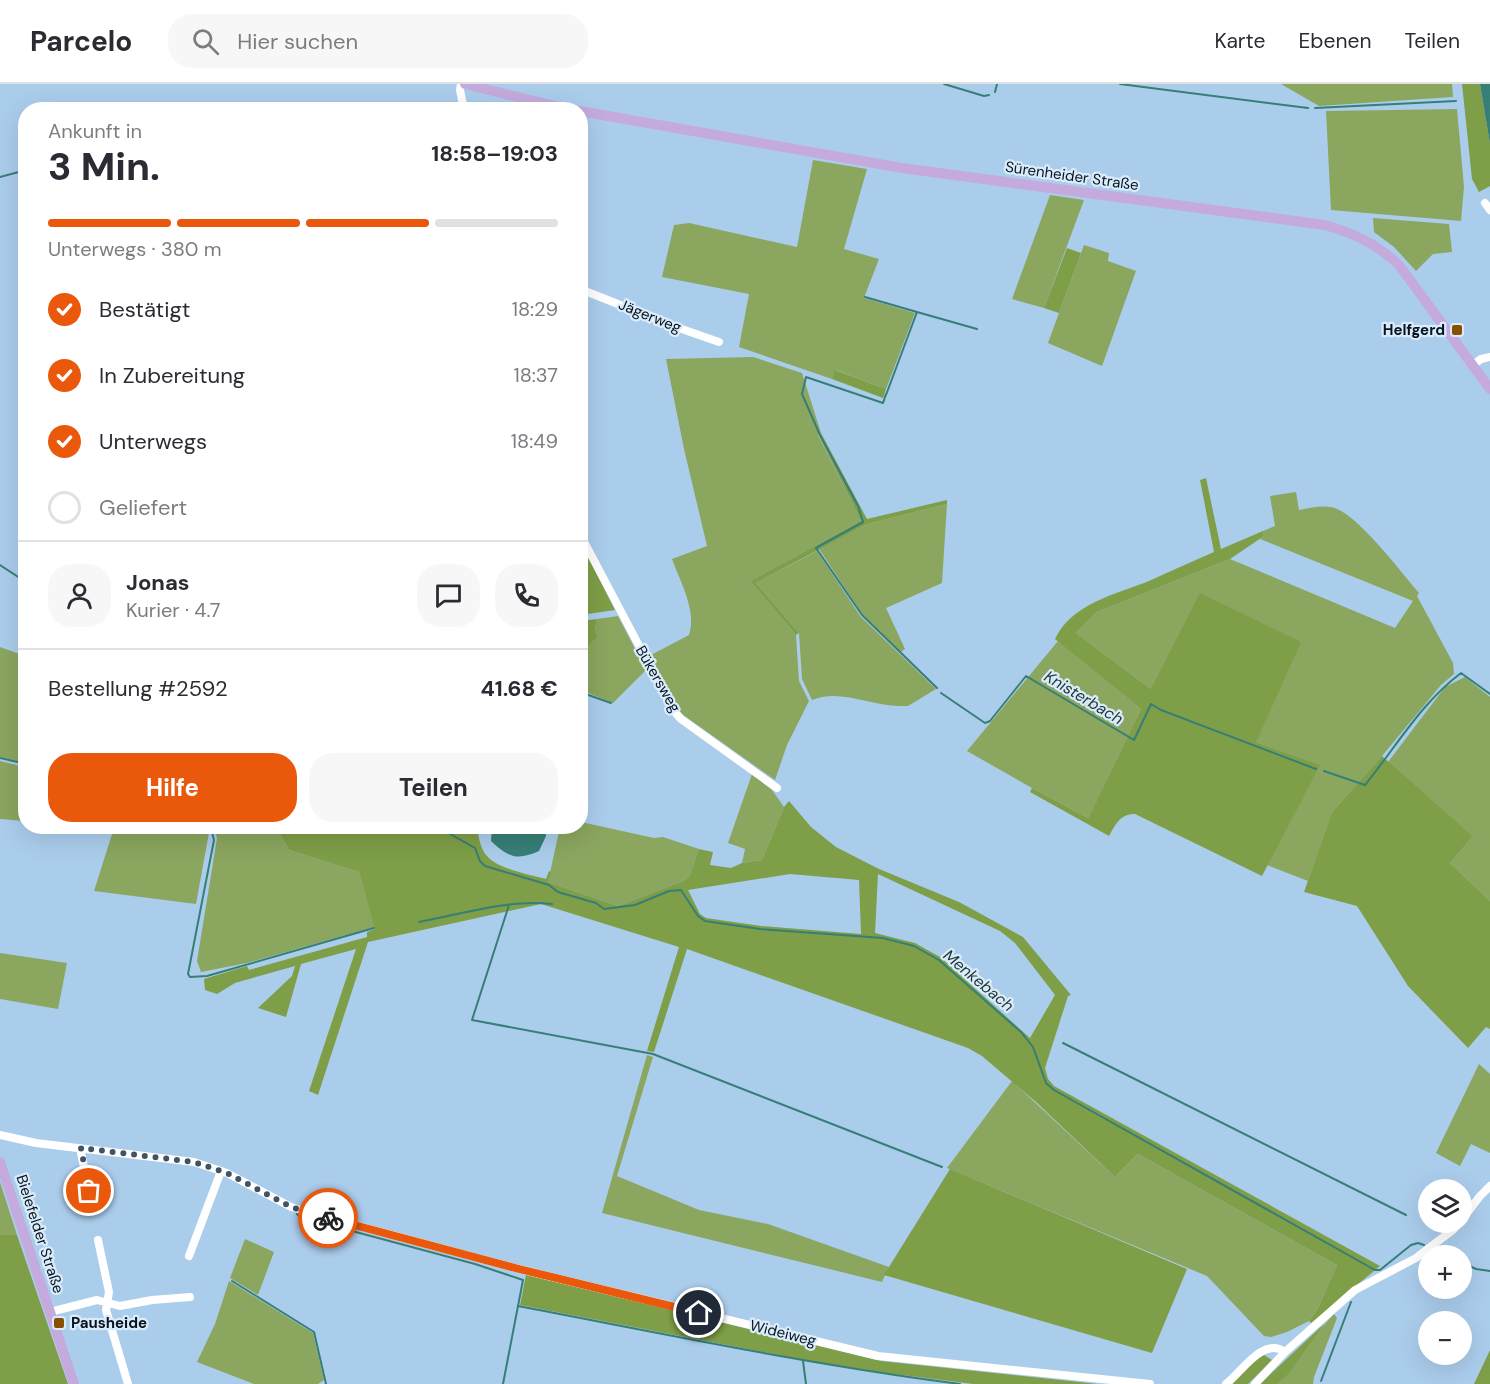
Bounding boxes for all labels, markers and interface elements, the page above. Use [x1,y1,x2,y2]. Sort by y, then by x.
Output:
search box [168,14,588,68]
text: Parcelo [30,23,132,60]
icon: search [189,25,222,58]
text: Hier suchen [237,27,358,56]
text: Karte [1215,27,1265,55]
text: Ebenen [1298,27,1371,55]
text: Teilen [1404,27,1460,55]
text: Ankunft in [48,118,142,144]
text: 18:58–19:03 [431,139,558,168]
text: 3 Min. [48,141,160,192]
street label: Sürenheider Straße [1004,157,1140,195]
text: Unterwegs · 380 m [48,236,222,262]
icon: check [48,293,81,326]
street label: Jägerweg [616,294,684,338]
text: Bestätigt [99,295,190,324]
text: 18:29 [512,296,558,322]
place label: Helfgerd [1383,320,1445,340]
marker: Helfgerd [1450,323,1464,337]
icon: check [48,359,81,392]
text: In Zubereitung [99,361,245,390]
text: 18:37 [513,362,558,388]
icon: check [48,425,81,458]
text: Unterwegs [99,427,207,456]
text: 18:49 [511,428,558,454]
text: Geliefert [99,493,187,522]
button: person [48,564,111,627]
button: chat [417,564,480,627]
button: phone [495,564,558,627]
text: Jonas [126,568,190,597]
text: Kurier · 4.7 [126,597,221,623]
street label: Bükersweg [631,642,685,716]
water label: Knisterbach [1040,666,1127,729]
text: Bestellung #2592 [48,674,228,703]
text: 41.68 € [480,674,558,703]
button: Hilfe [48,753,297,822]
button: Teilen [309,753,558,822]
water label: Menkebach [939,945,1018,1016]
pin [63,1165,114,1216]
street label: Bielefelder Straße [11,1172,69,1296]
icon: bag [72,1174,105,1207]
map controls [1418,1179,1472,1365]
button: layers [1418,1179,1472,1233]
courier [298,1188,358,1248]
icon: bike [312,1202,345,1235]
button: + [1418,1245,1472,1299]
pin [673,1287,724,1338]
icon: home [682,1296,715,1329]
button: − [1418,1311,1472,1365]
place label: Pausheide [71,1313,147,1333]
street label: Wideiweg [748,1315,818,1351]
marker: Pausheide [52,1316,66,1330]

